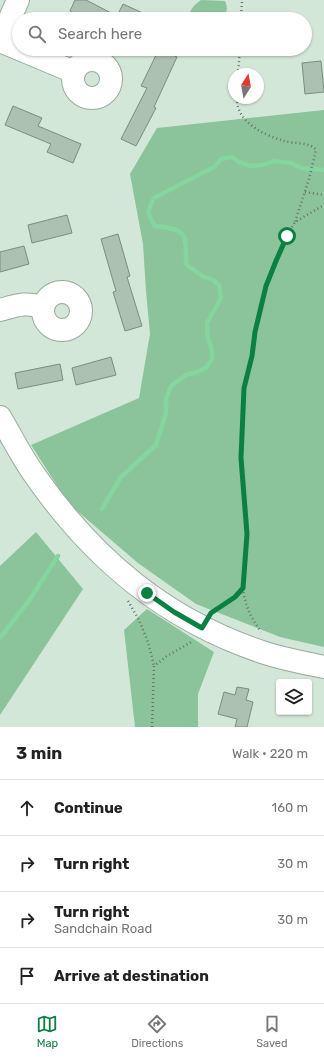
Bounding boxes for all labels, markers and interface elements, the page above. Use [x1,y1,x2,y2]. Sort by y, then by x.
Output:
search box [12,12,312,56]
icon: search [26,23,48,45]
text: Search here [58,25,142,43]
north arrow [228,68,264,104]
route start [278,227,296,245]
route end [138,584,156,602]
map controls [276,679,312,715]
button: layers [276,679,312,715]
text: 3 min [16,743,62,763]
text: Walk · 220 m [232,746,308,761]
icon: ahead [16,797,38,819]
text: Continue [54,799,123,817]
text: 160 m [272,800,308,815]
icon: right [16,853,38,875]
text: Turn right [54,855,129,873]
text: 30 m [277,856,308,871]
text: Turn right [54,903,129,921]
icon: right [16,909,38,931]
text: 30 m [277,912,308,927]
text: Sandchain Road [54,921,152,936]
icon: arrive [16,965,38,987]
text: Arrive at destination [54,967,209,985]
tab: Map [36,1013,58,1050]
tab: Directions [131,1013,183,1050]
tab: Saved [256,1013,288,1050]

